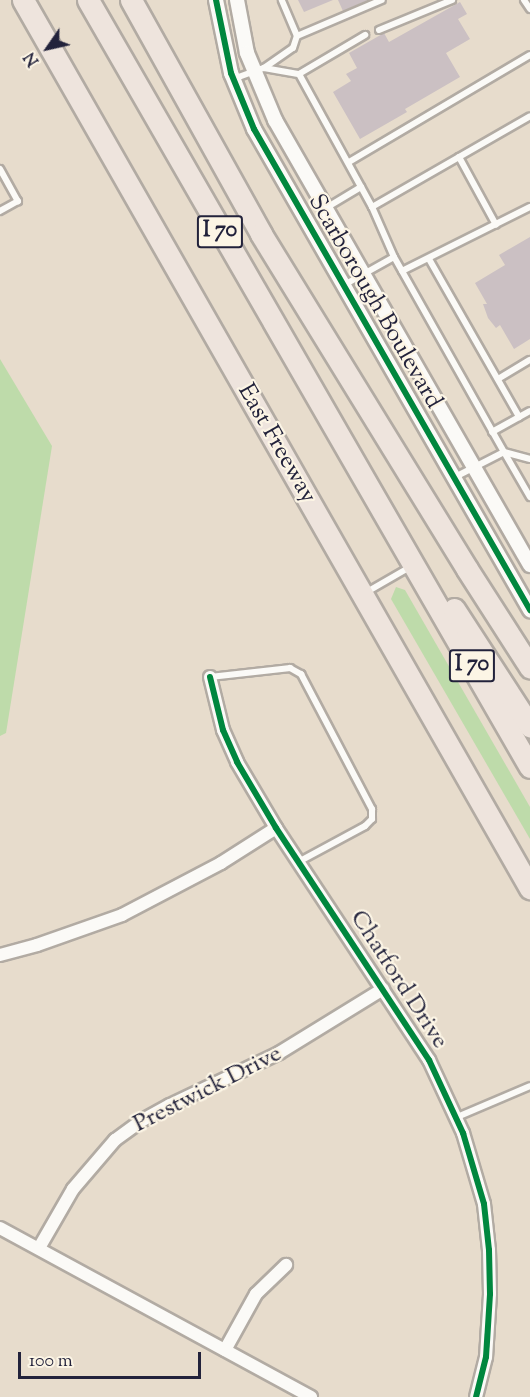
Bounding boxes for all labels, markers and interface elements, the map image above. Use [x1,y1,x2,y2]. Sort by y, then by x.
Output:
north arrow [18,18,78,78]
text: N [20,47,46,70]
street label: Scarborough Boulevard [301,190,447,414]
road number: I 70 [196,213,244,251]
street label: East Freeway [230,379,322,509]
road number: I 70 [448,647,496,685]
street label: Chatford Drive [343,906,453,1054]
street label: Prestwick Drive [129,1040,287,1140]
scale bar [21,1340,204,1378]
text: 100 m [29,1349,73,1375]

